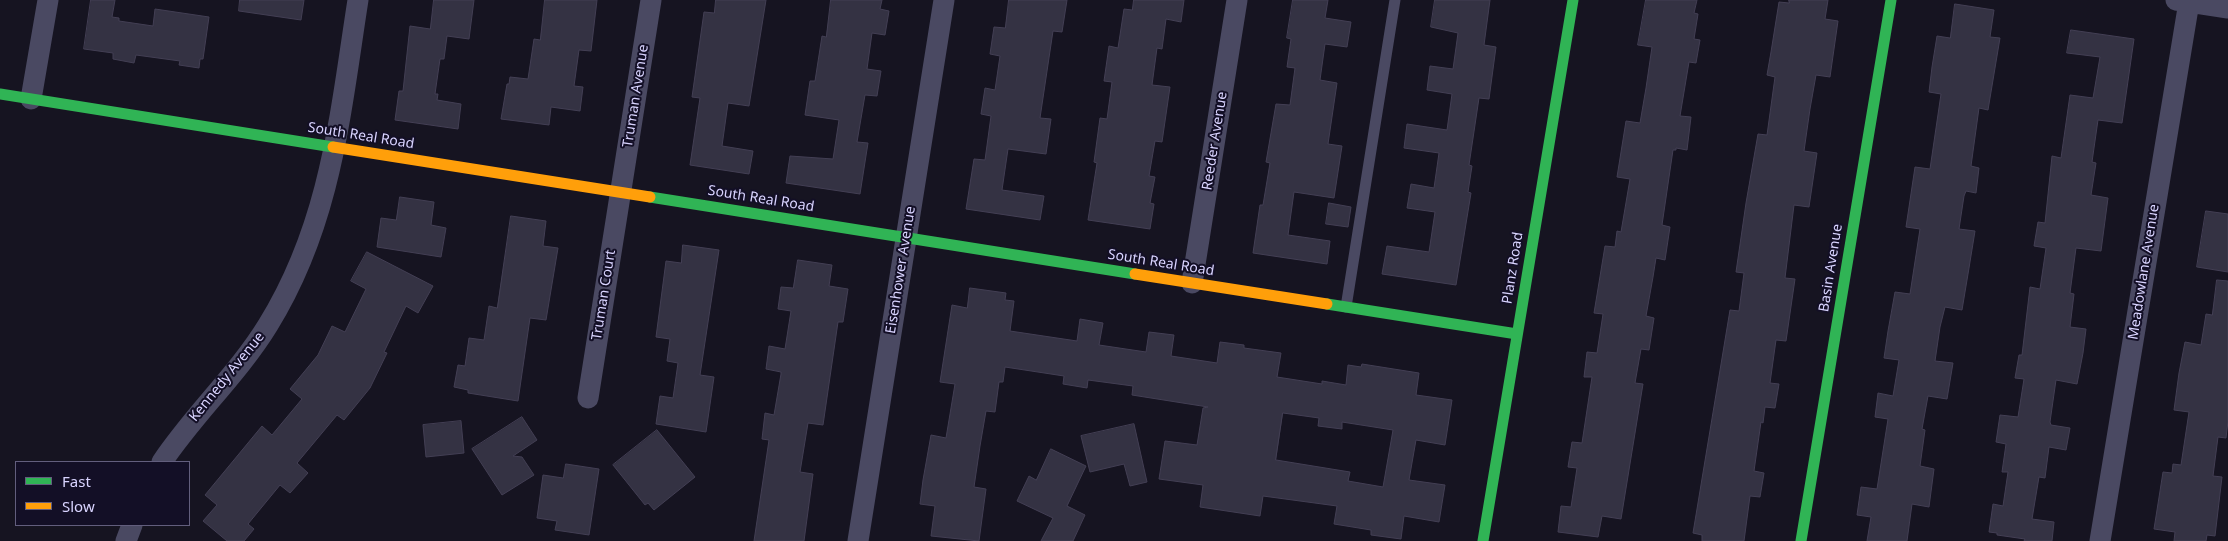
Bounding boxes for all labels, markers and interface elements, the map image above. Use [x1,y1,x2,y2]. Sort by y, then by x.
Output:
street label: Truman Avenue [620,43,652,149]
street label: Reeder Avenue [1199,91,1231,191]
street label: South Real Road [307,119,415,153]
street label: South Real Road [707,182,815,216]
street label: Meadowlane Avenue [2125,203,2163,341]
street label: Eisenhower Avenue [883,205,919,335]
street label: Basin Avenue [1816,223,1846,313]
street label: Planz Road [1499,231,1527,305]
street label: South Real Road [1107,246,1215,280]
street label: Truman Court [589,248,619,342]
street label: Kennedy Avenue [186,329,268,425]
legend [15,461,190,526]
text: Fast [62,471,91,491]
text: Slow [62,496,95,516]

